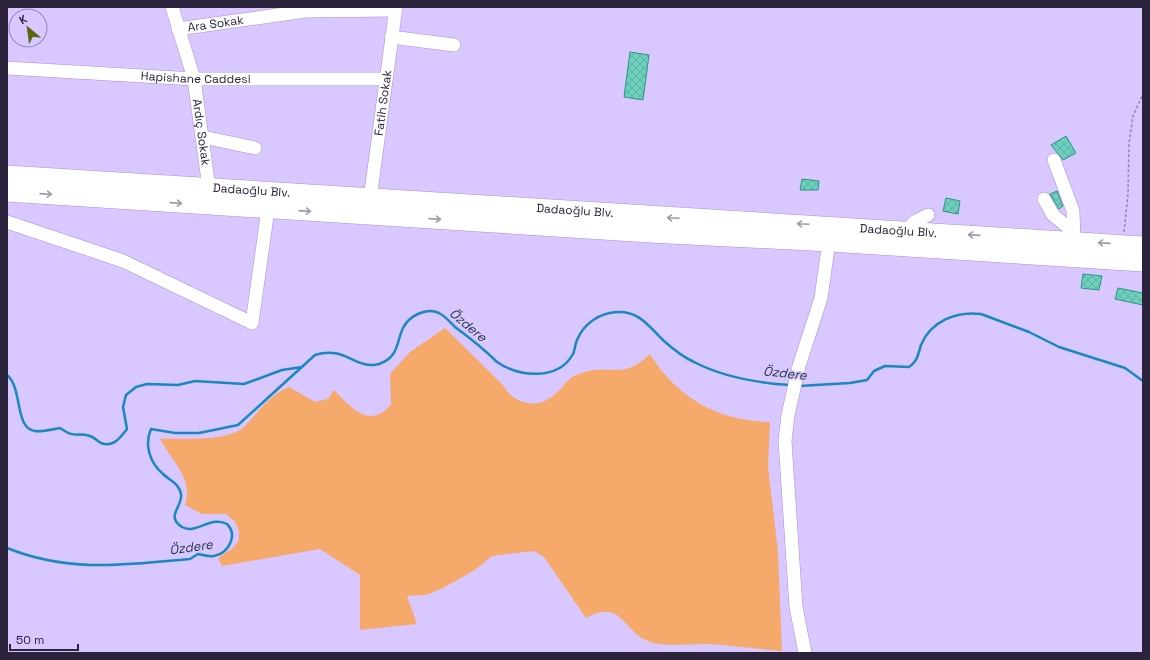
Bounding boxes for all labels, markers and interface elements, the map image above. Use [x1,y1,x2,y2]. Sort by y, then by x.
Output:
north arrow [8,8,48,48]
text: K [17,11,30,27]
street label: Ara Sokak [187,12,245,36]
street label: Hapishane Caddesi [140,68,251,87]
street label: Fatih Sokak [371,68,395,137]
street label: Ardıç Sokak [189,98,214,167]
street label: Dadaoğlu Blv. [212,180,291,201]
one-way arrow [39,191,52,198]
one-way arrow [169,199,182,206]
street label: Dadaoğlu Blv. [536,200,614,221]
one-way arrow [298,207,311,215]
one-way arrow [667,214,680,221]
one-way arrow [428,216,441,223]
one-way arrow [797,220,810,227]
street label: Dadaoğlu Blv. [859,220,938,241]
one-way arrow [968,231,981,238]
one-way arrow [1098,240,1111,247]
water label: Özdere [446,304,491,346]
water label: Özdere [762,362,809,384]
water label: Özdere [168,535,215,558]
scale bar [10,626,78,652]
text: 50 m [16,632,44,648]

